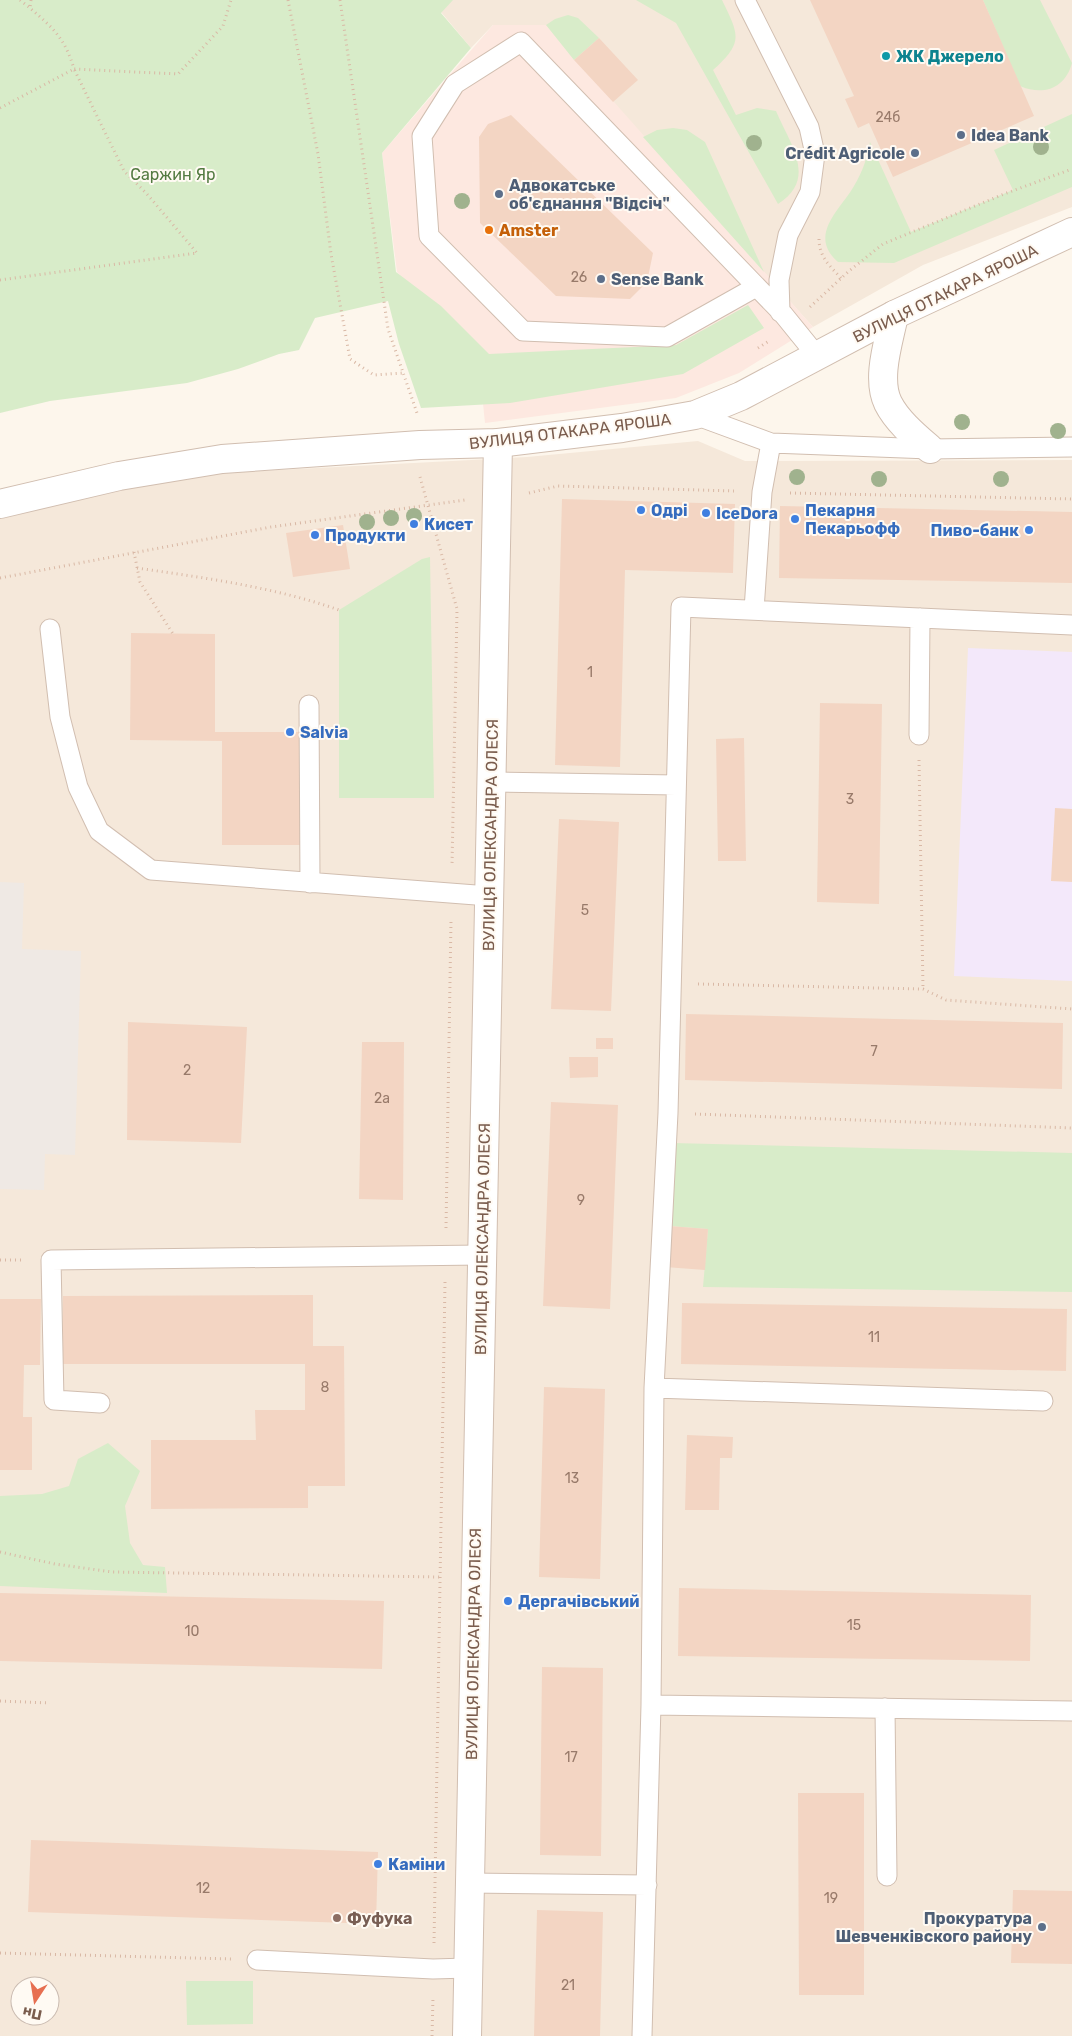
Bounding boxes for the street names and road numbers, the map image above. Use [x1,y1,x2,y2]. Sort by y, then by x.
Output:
street label: ВУЛИЦЯ ОТАКАРА ЯРОША [850,240,1041,347]
street label: ВУЛИЦЯ ОТАКАРА ЯРОША [468,410,672,453]
street label: ВУЛИЦЯ ОЛЕКСАНДРА ОЛЕСЯ [479,719,502,951]
street label: ВУЛИЦЯ ОЛЕКСАНДРА ОЛЕСЯ [471,1123,494,1355]
street label: ВУЛИЦЯ ОЛЕКСАНДРА ОЛЕСЯ [462,1528,485,1760]

